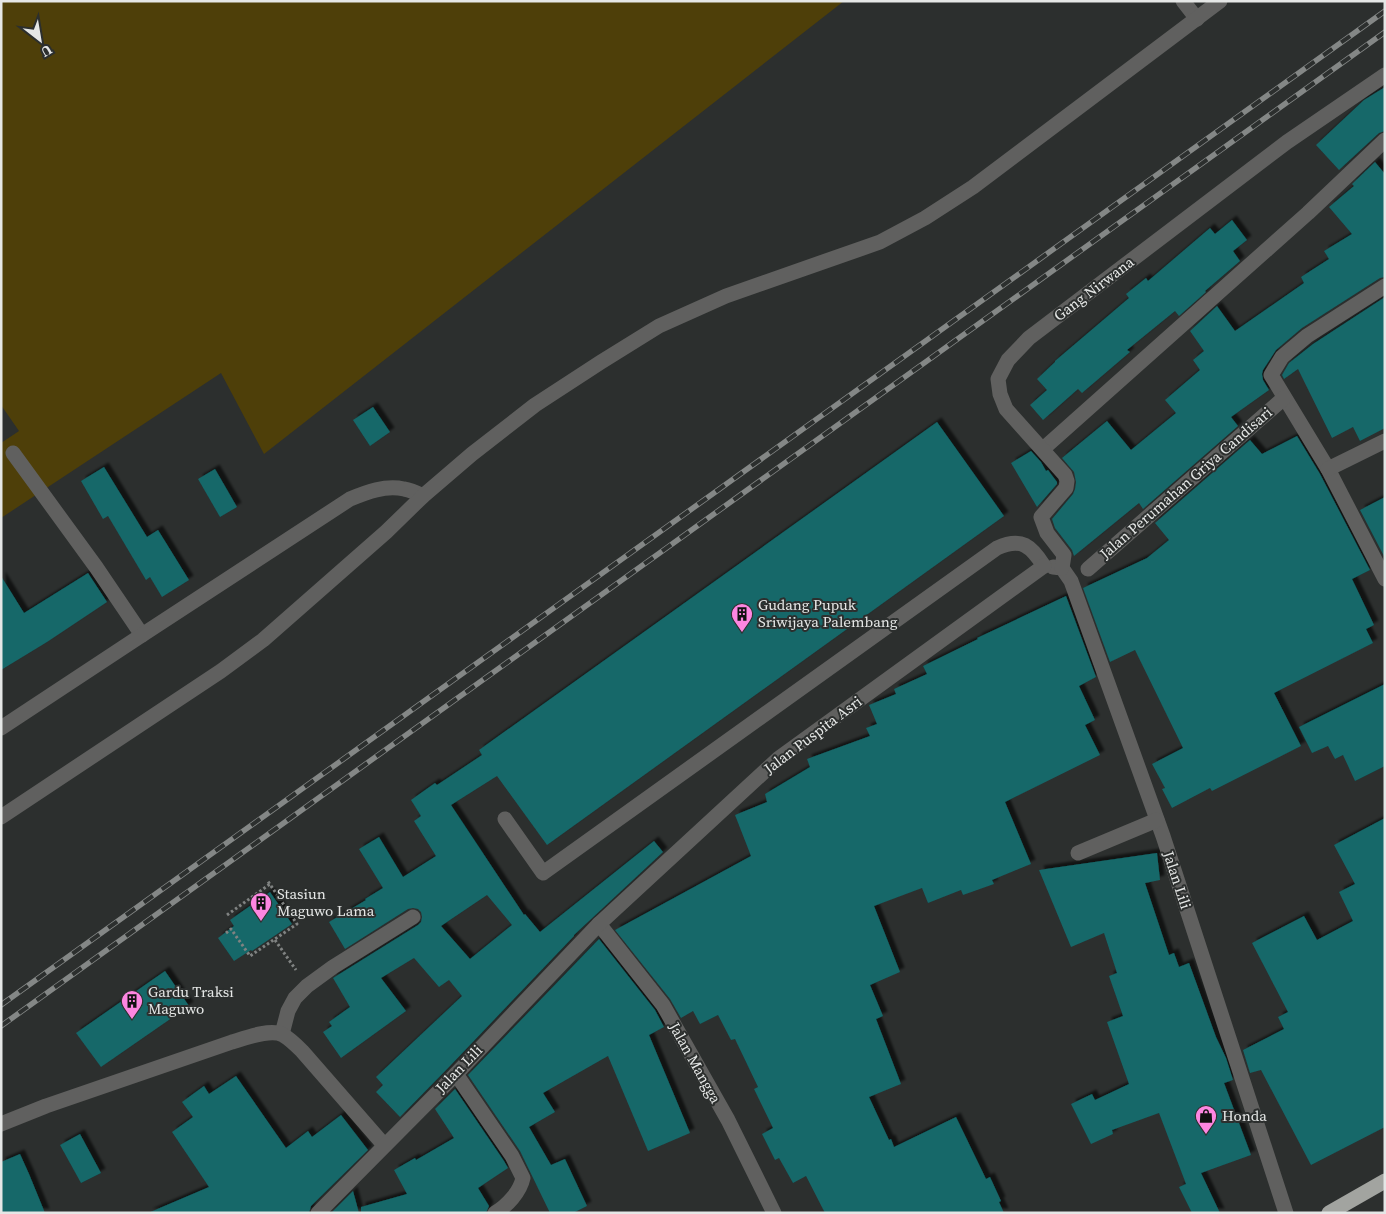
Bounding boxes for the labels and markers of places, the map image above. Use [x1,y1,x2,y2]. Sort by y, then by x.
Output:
place label: Gudang Pupuk Sriwijaya Palembang [758,594,898,632]
building icon: Gudang Pupuk Sriwijaya Palembang [730,602,754,633]
place label: Stasiun Maguwo Lama [277,883,375,921]
building icon: Stasiun Maguwo Lama [249,891,273,922]
place label: Gardu Traksi Maguwo [148,981,234,1019]
building icon: Gardu Traksi Maguwo [120,989,144,1020]
shop icon: Honda [1194,1104,1218,1135]
place label: Honda [1222,1105,1267,1126]

